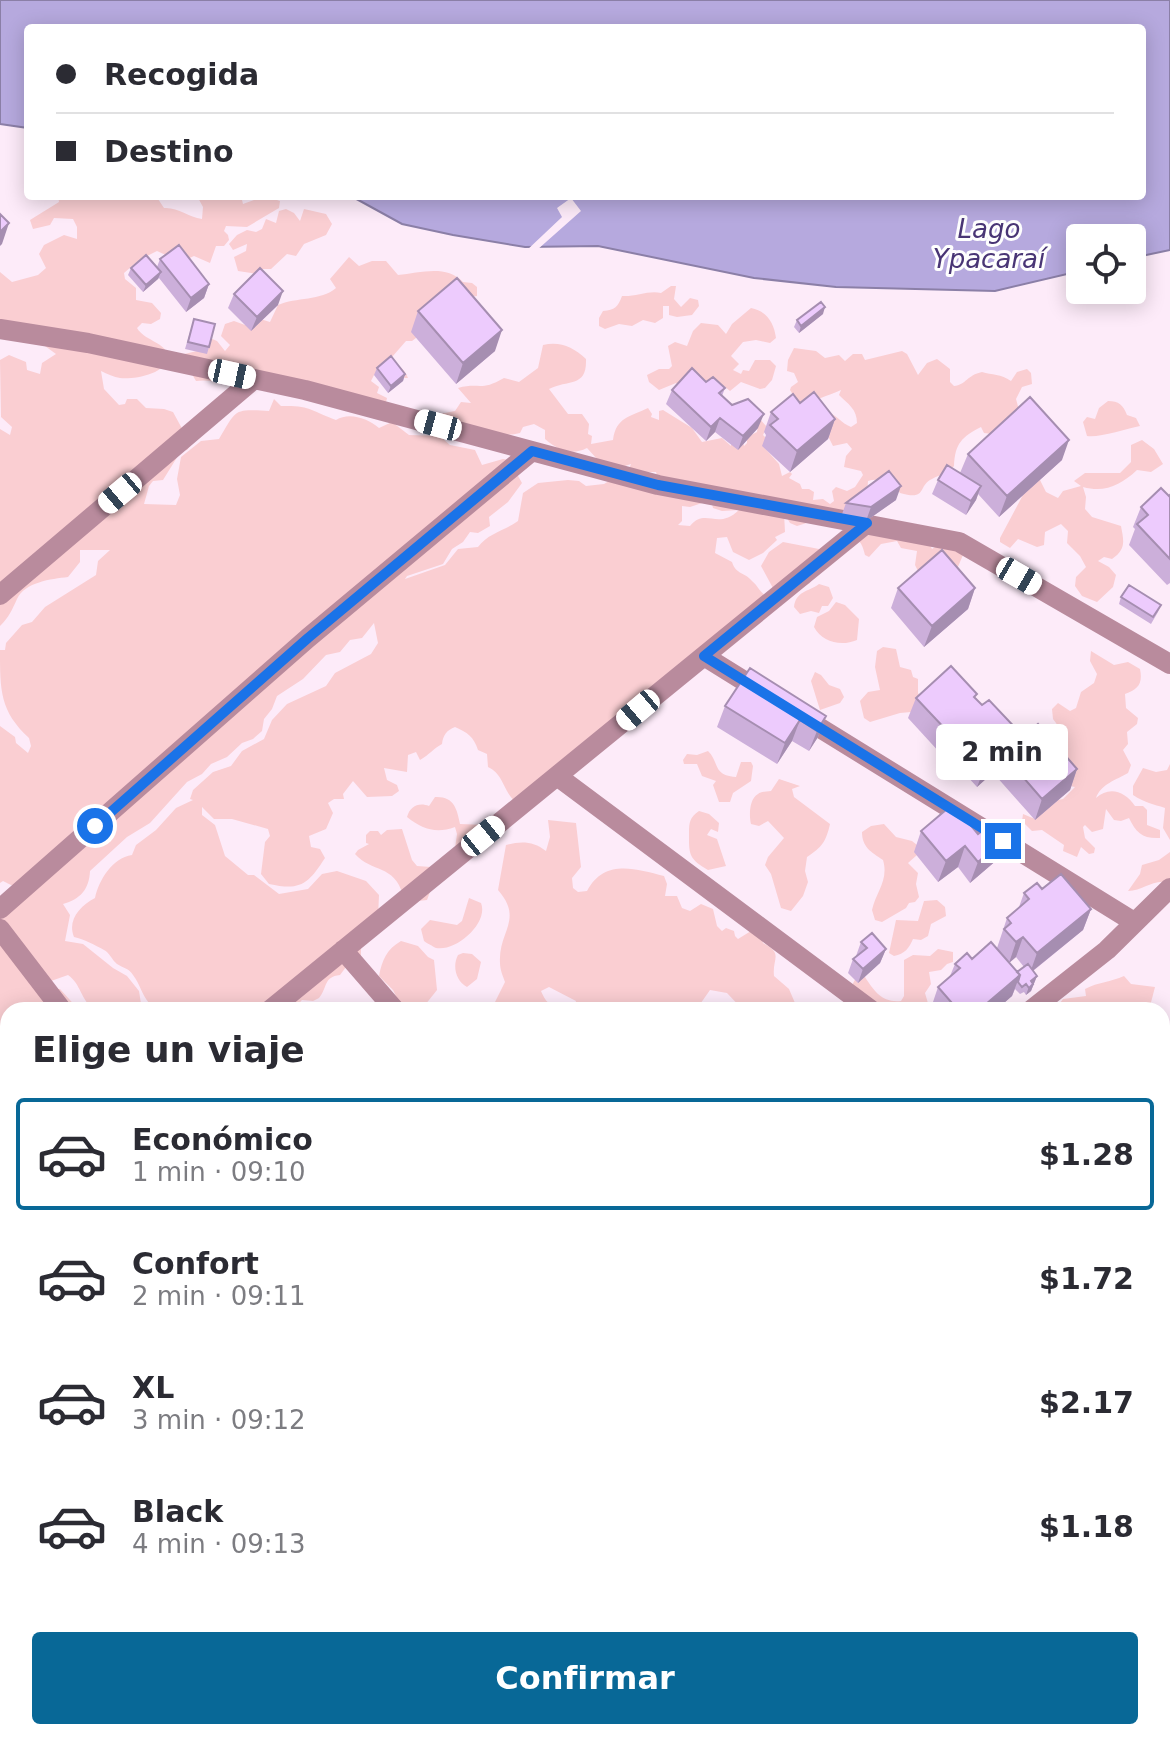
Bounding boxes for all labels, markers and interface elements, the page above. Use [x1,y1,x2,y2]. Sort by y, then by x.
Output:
text: Recogida [104,57,259,92]
text: Destino [104,134,234,169]
water label: Lago Ypacaraí [933,214,1049,274]
map controls [1066,224,1146,304]
button: locate [1066,224,1146,304]
car [206,357,258,391]
car [412,407,464,443]
car [94,468,146,518]
car [992,554,1046,598]
car [612,685,664,735]
callout: 2 min [937,725,1069,781]
text: 2 min [961,737,1043,767]
route start [77,808,113,844]
car [457,812,509,860]
route end [985,823,1021,859]
text: Elige un viaje [32,1029,305,1070]
icon: car [36,1118,108,1190]
text: Económico [132,1122,313,1157]
text: $1.28 [1039,1137,1134,1172]
text: 1 min · 09:10 [132,1157,306,1187]
icon: car [36,1242,108,1314]
text: Confort [132,1246,259,1281]
text: $1.72 [1039,1261,1134,1296]
text: 2 min · 09:11 [132,1281,306,1311]
icon: car [36,1366,108,1438]
text: XL [132,1370,174,1405]
text: $2.17 [1039,1385,1134,1420]
text: 3 min · 09:12 [132,1405,306,1435]
icon: car [36,1490,108,1562]
text: Black [132,1494,223,1529]
text: $1.18 [1039,1509,1134,1544]
text: 4 min · 09:13 [132,1529,306,1559]
button: Confirmar [32,1632,1138,1724]

